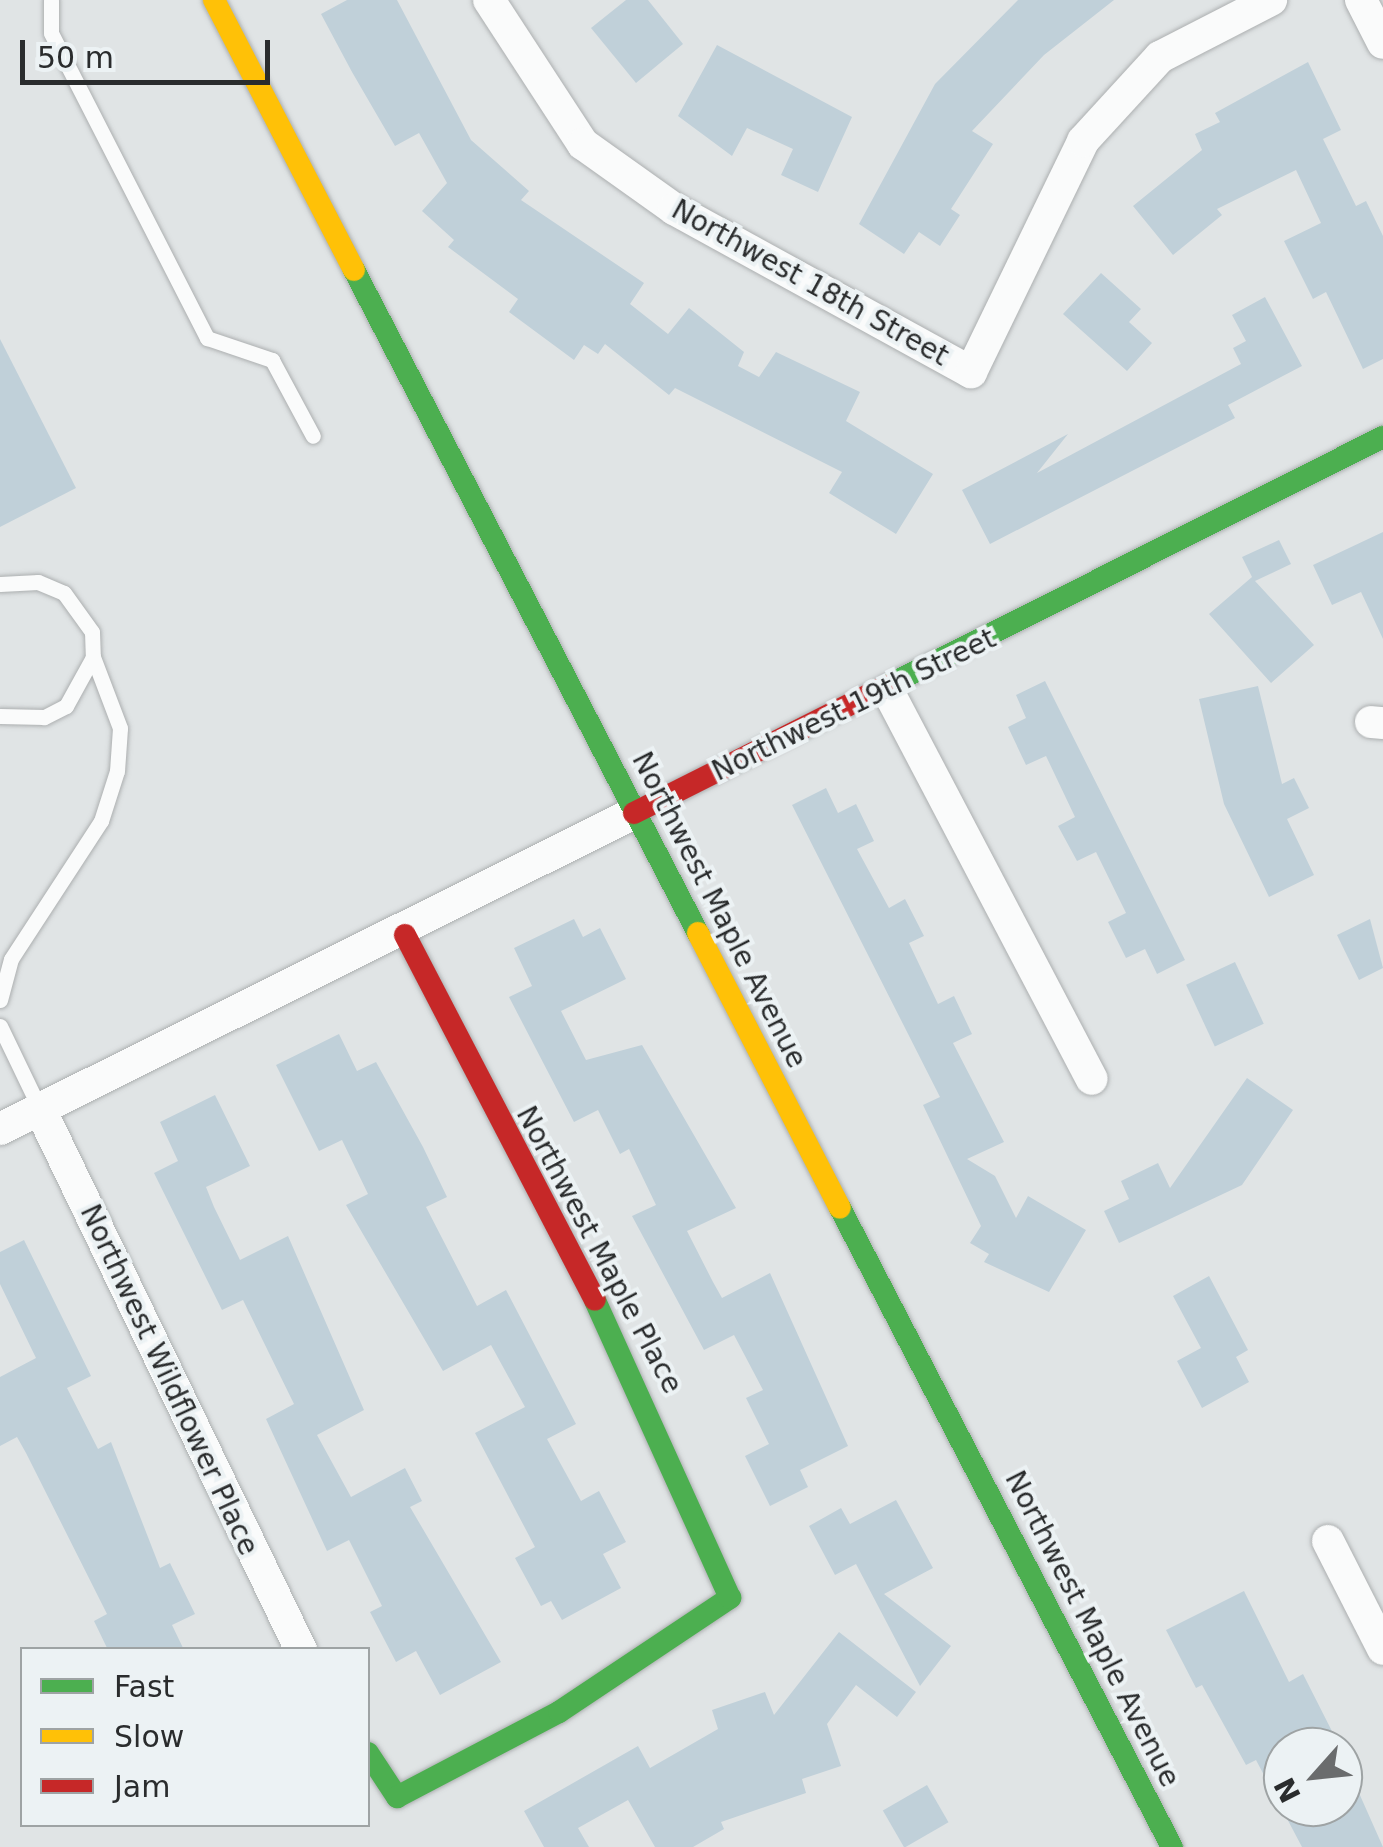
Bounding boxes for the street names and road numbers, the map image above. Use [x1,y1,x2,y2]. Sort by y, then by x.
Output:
street label: Northwest 18th Street [666,193,954,373]
street label: Northwest 19th Street [707,622,1001,788]
street label: Northwest Maple Avenue [625,746,813,1074]
street label: Northwest Maple Place [509,1101,689,1399]
street label: Northwest Wildflower Place [73,1199,265,1561]
street label: Northwest Maple Avenue [998,1465,1186,1793]

